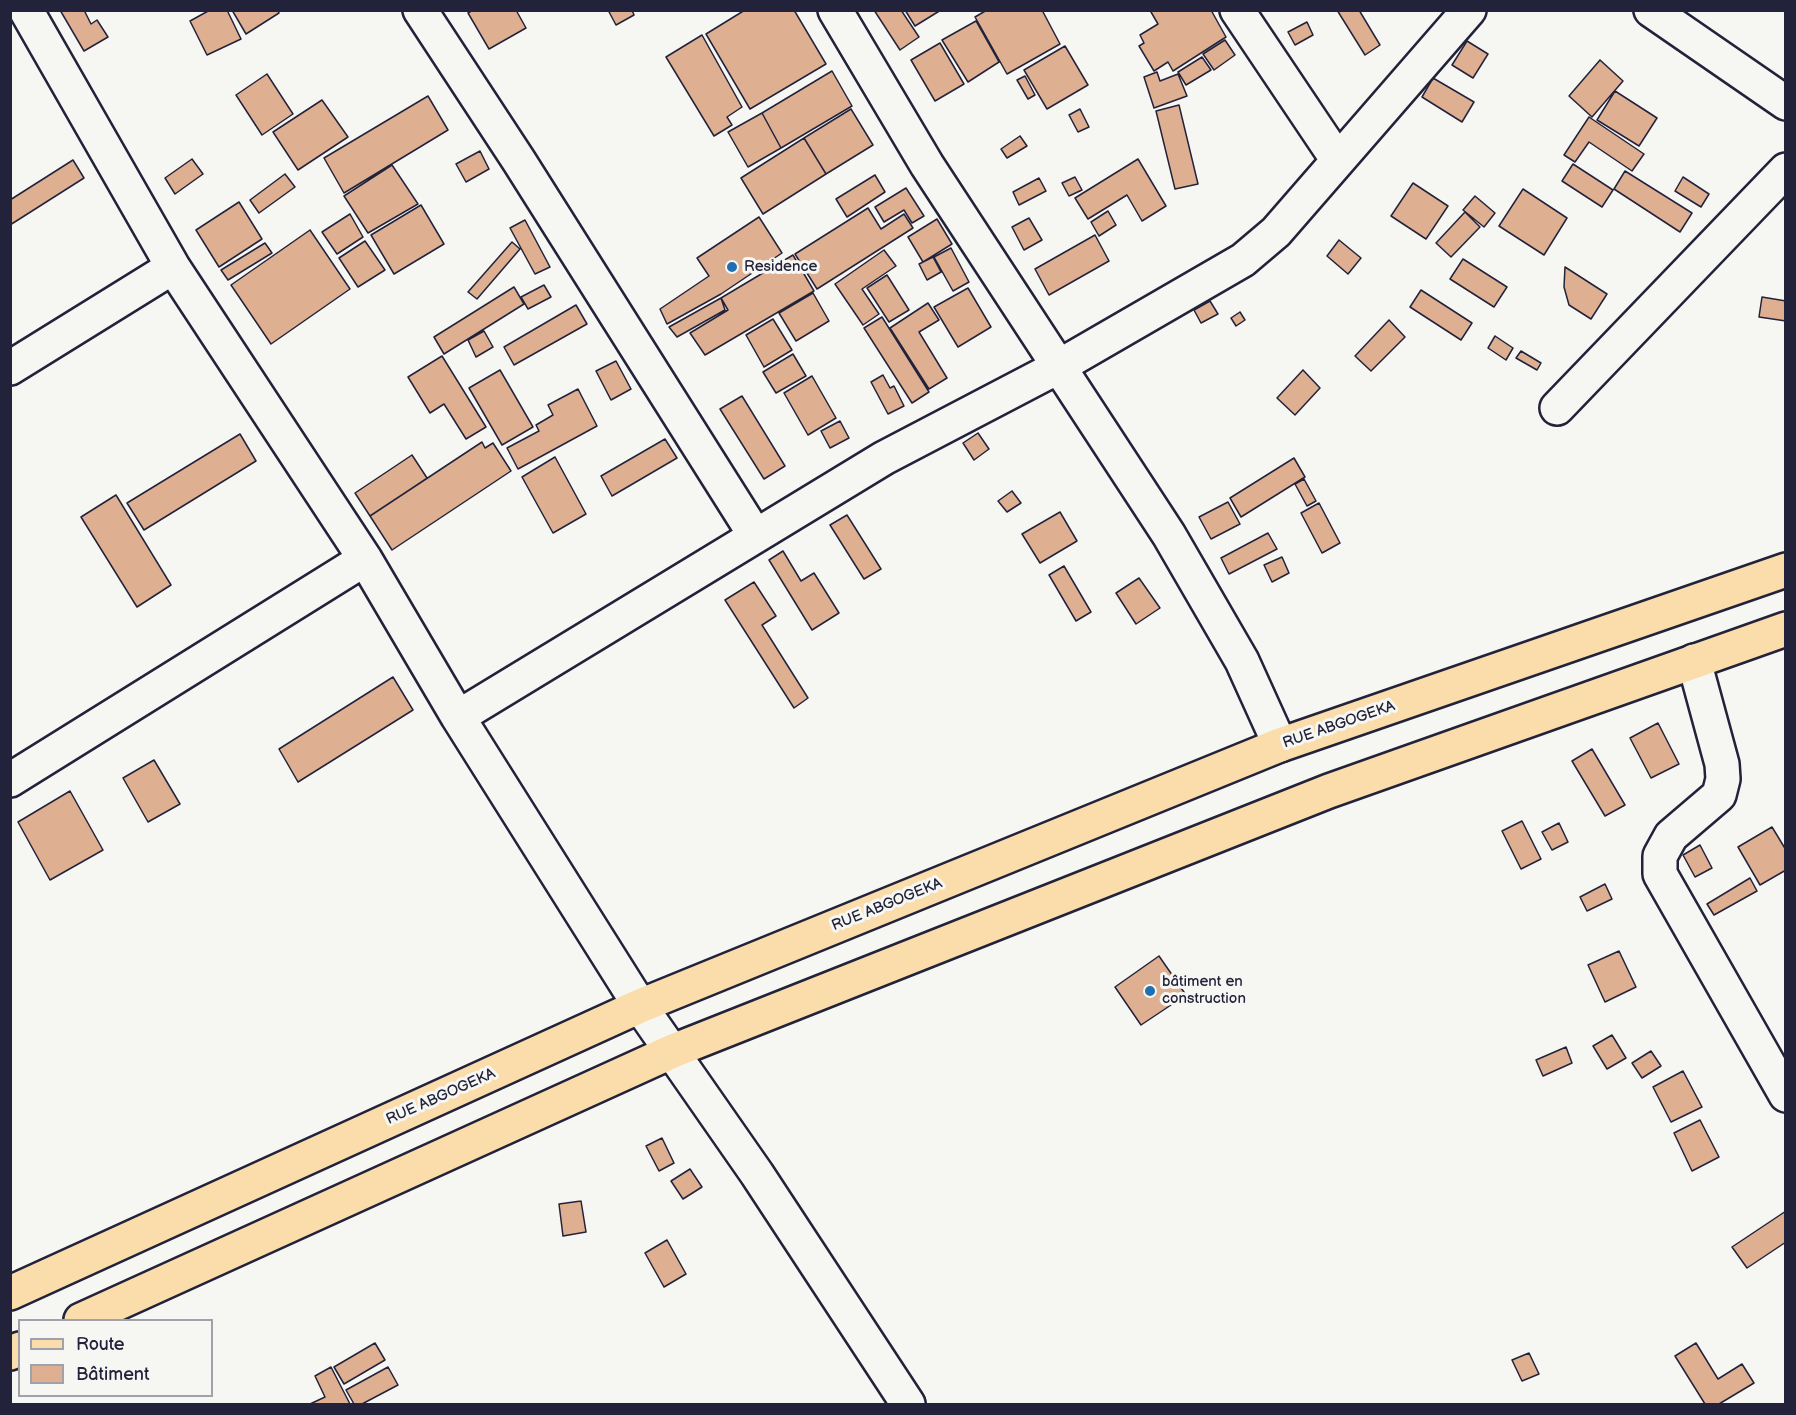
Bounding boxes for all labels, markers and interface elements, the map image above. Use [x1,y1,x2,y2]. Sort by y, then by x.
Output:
place label: Residence [744,258,817,276]
marker: Residence [725,260,739,274]
street label: RUE ABGOGEKA [1281,697,1397,753]
street label: RUE ABGOGEKA [829,875,945,935]
place label: bâtiment en construction [1162,973,1246,1008]
marker: bâtiment en construction [1143,984,1157,998]
street label: RUE ABGOGEKA [384,1065,498,1129]
legend [18,1319,213,1397]
text: Route [76,1334,125,1355]
text: Bâtiment [76,1364,150,1385]

